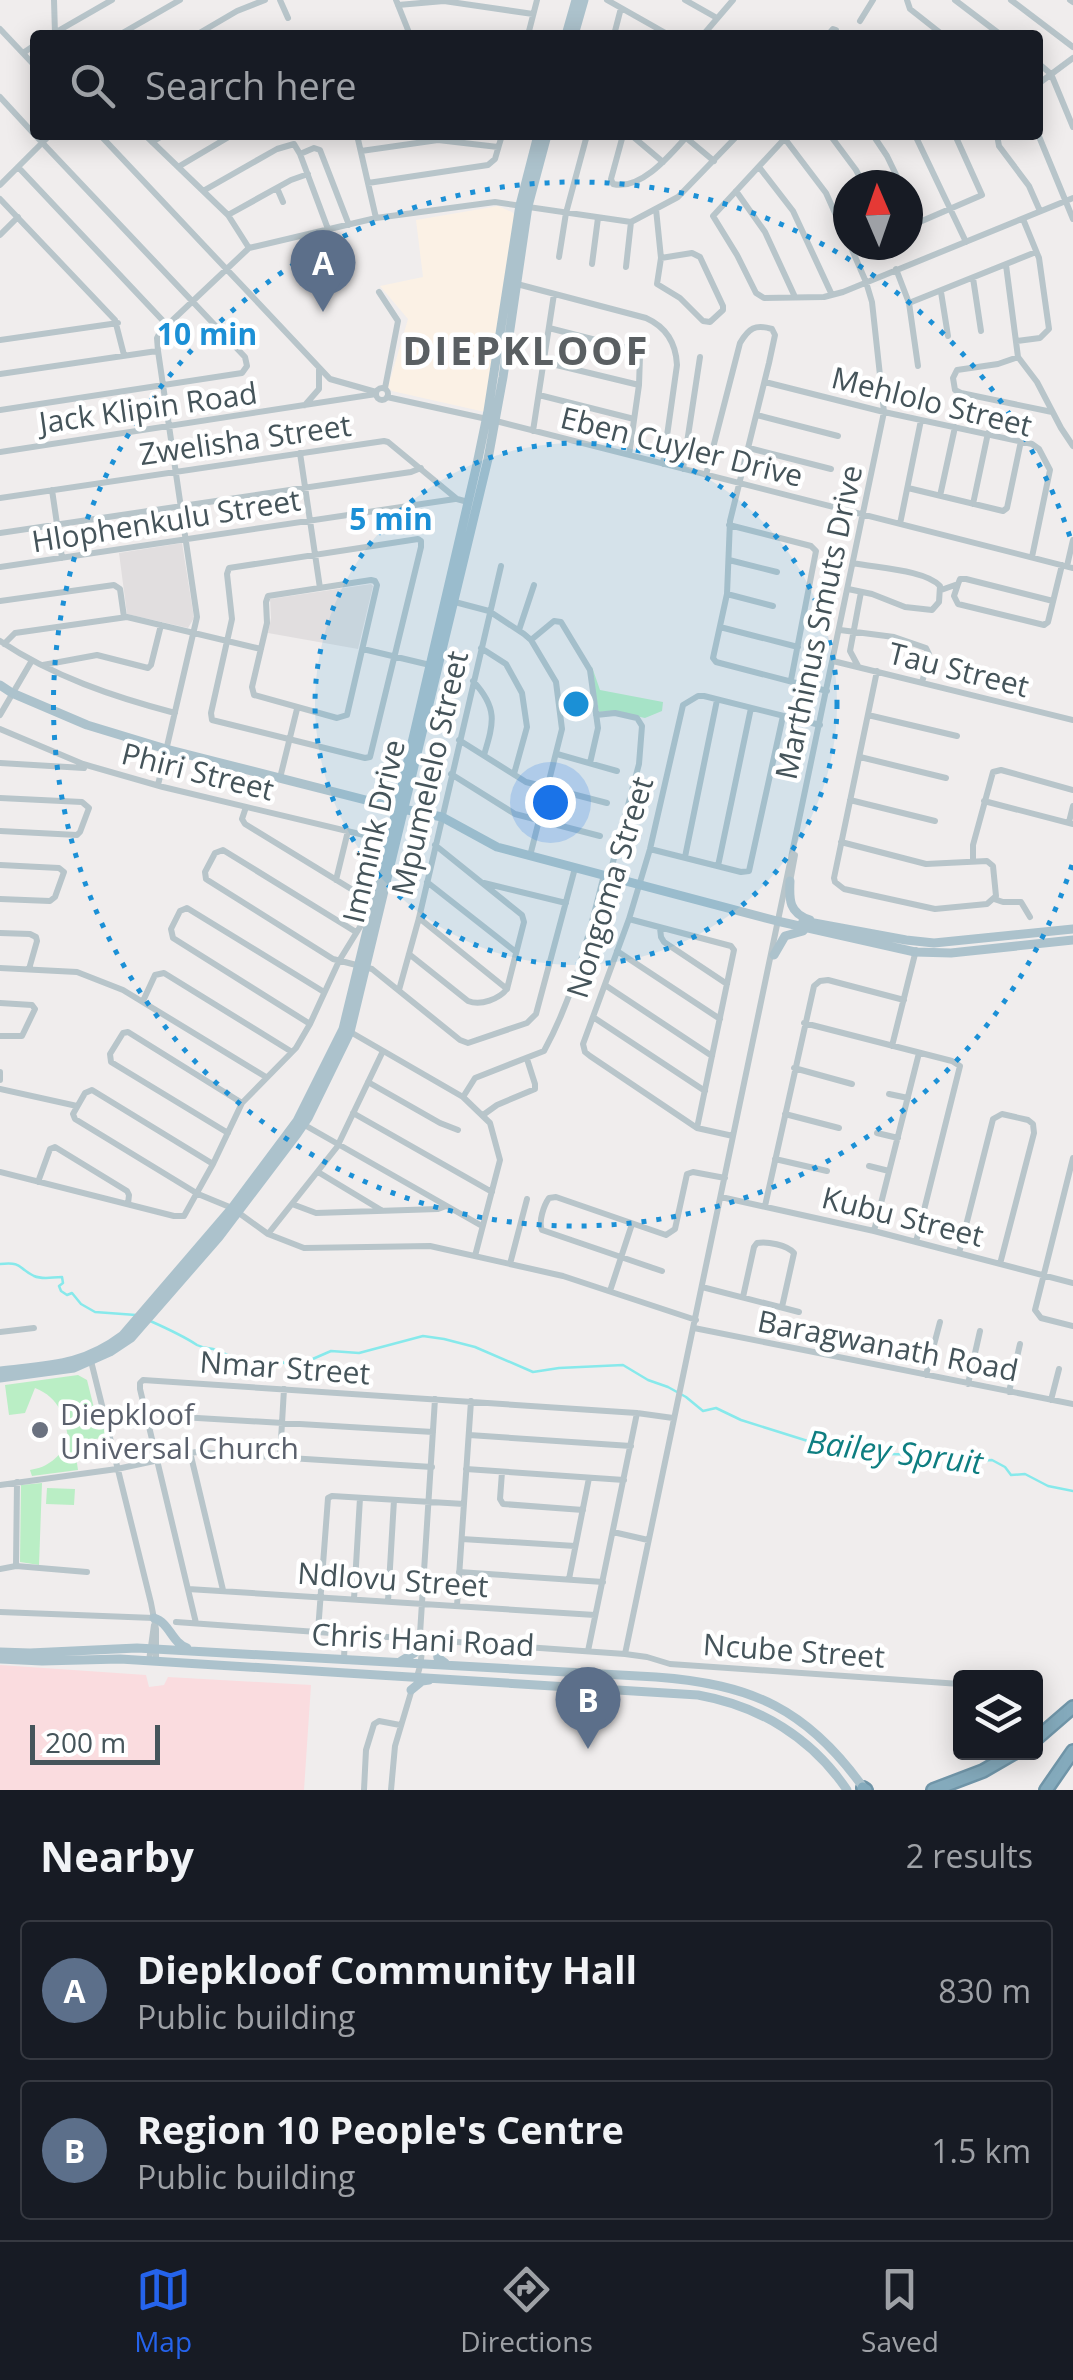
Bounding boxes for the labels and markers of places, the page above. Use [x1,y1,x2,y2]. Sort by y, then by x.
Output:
pin: A [290,230,356,312]
centre of rings [558,686,594,722]
place label: Diepkloof Universal Church [60,1393,299,1468]
marker: Diepkloof Universal Church [29,1419,51,1441]
pin: B [556,1666,620,1749]

